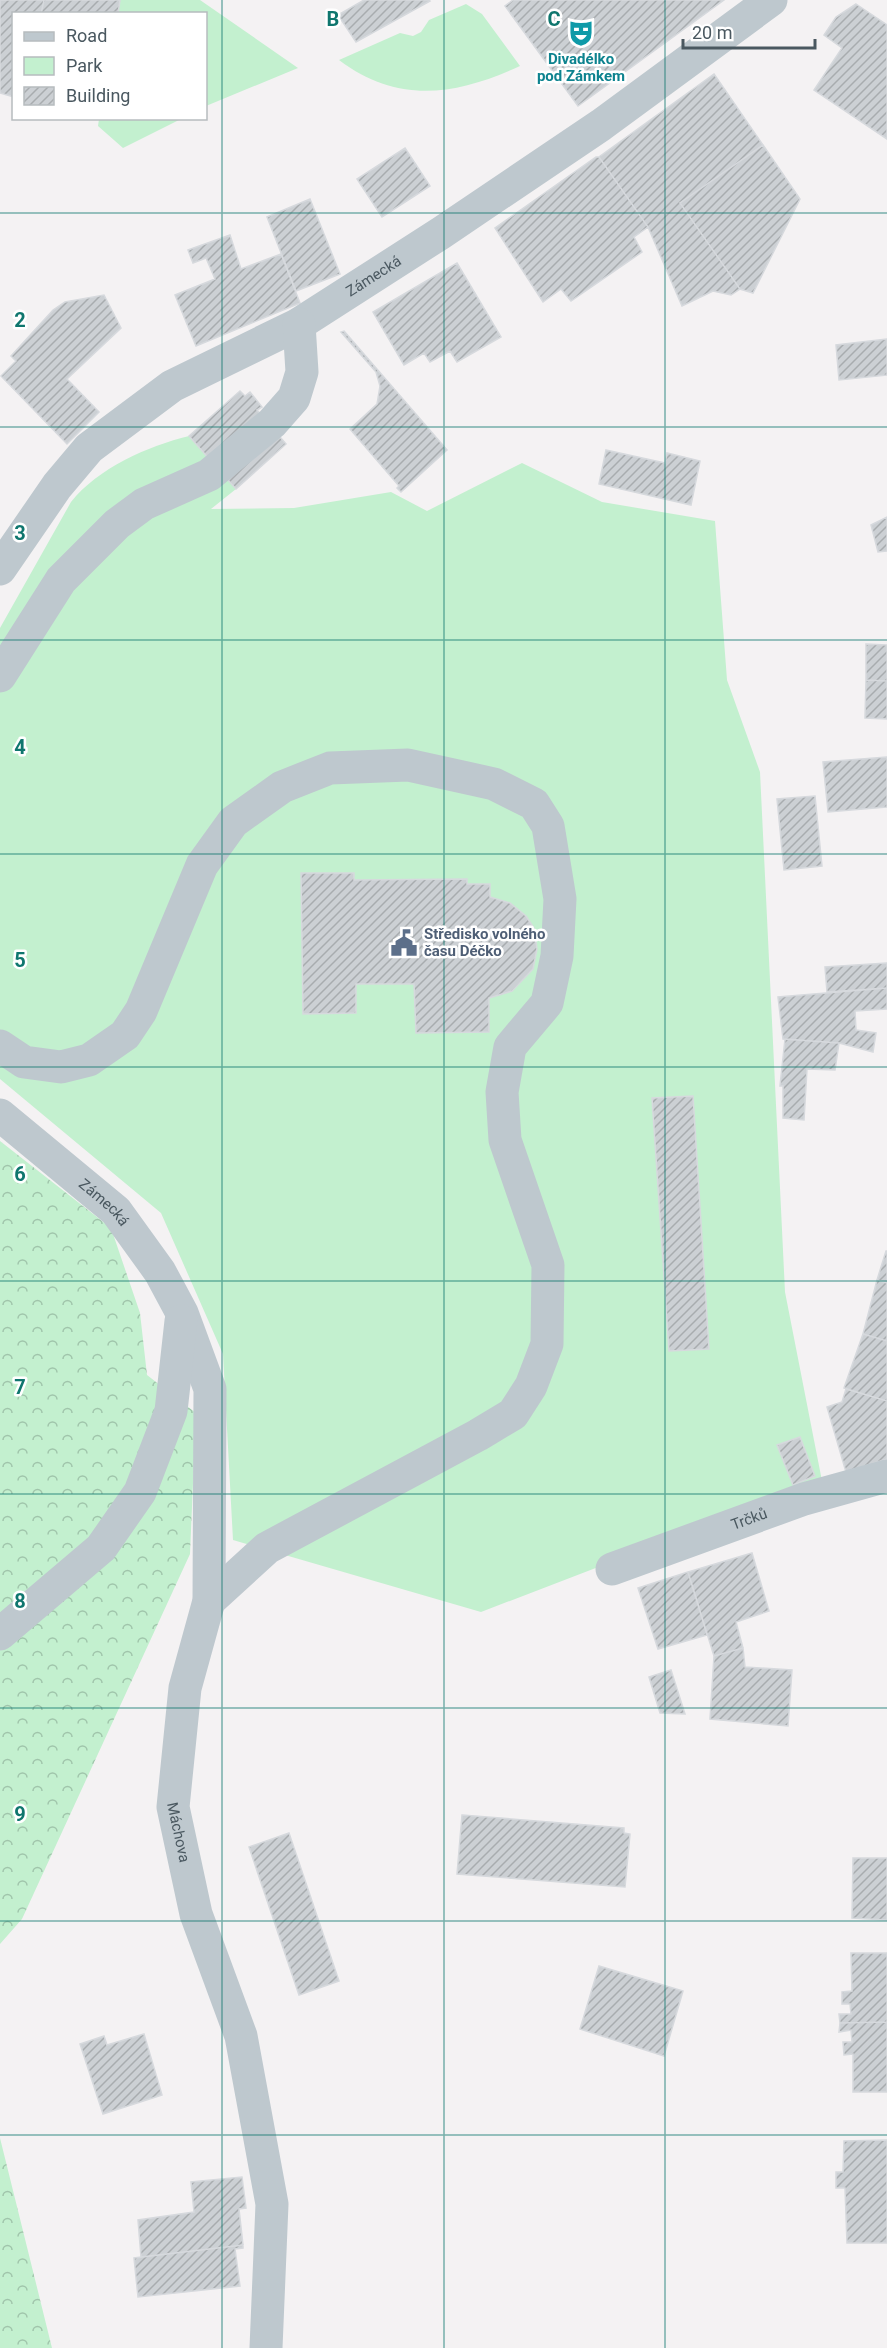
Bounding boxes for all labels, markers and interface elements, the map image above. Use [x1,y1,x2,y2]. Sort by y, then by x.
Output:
text: B [327,7,339,31]
text: C [547,7,561,31]
legend [12,12,207,120]
scale bar [683,12,815,50]
theatre icon: Divadélko pod Zámkem [566,18,596,48]
text: 20 m [692,22,732,43]
text: Road [66,25,107,46]
place label: Divadélko pod Zámkem [537,50,625,85]
text: Park [66,55,103,76]
text: Building [66,85,130,106]
street label: Zámecká [343,252,405,300]
text: 2 [14,308,26,332]
text: 3 [14,521,26,545]
text: 4 [14,735,26,759]
place label: Středisko volného času Déčko [424,925,545,960]
public building icon: Středisko volného času Déčko [389,928,419,958]
text: 5 [14,948,26,972]
text: 6 [14,1162,26,1186]
street label: Zámecká [75,1175,133,1230]
text: 7 [14,1375,26,1399]
street label: Trčků [729,1504,770,1534]
text: 8 [14,1589,26,1613]
street label: Máchova [163,1800,194,1864]
text: 9 [14,1802,26,1826]

